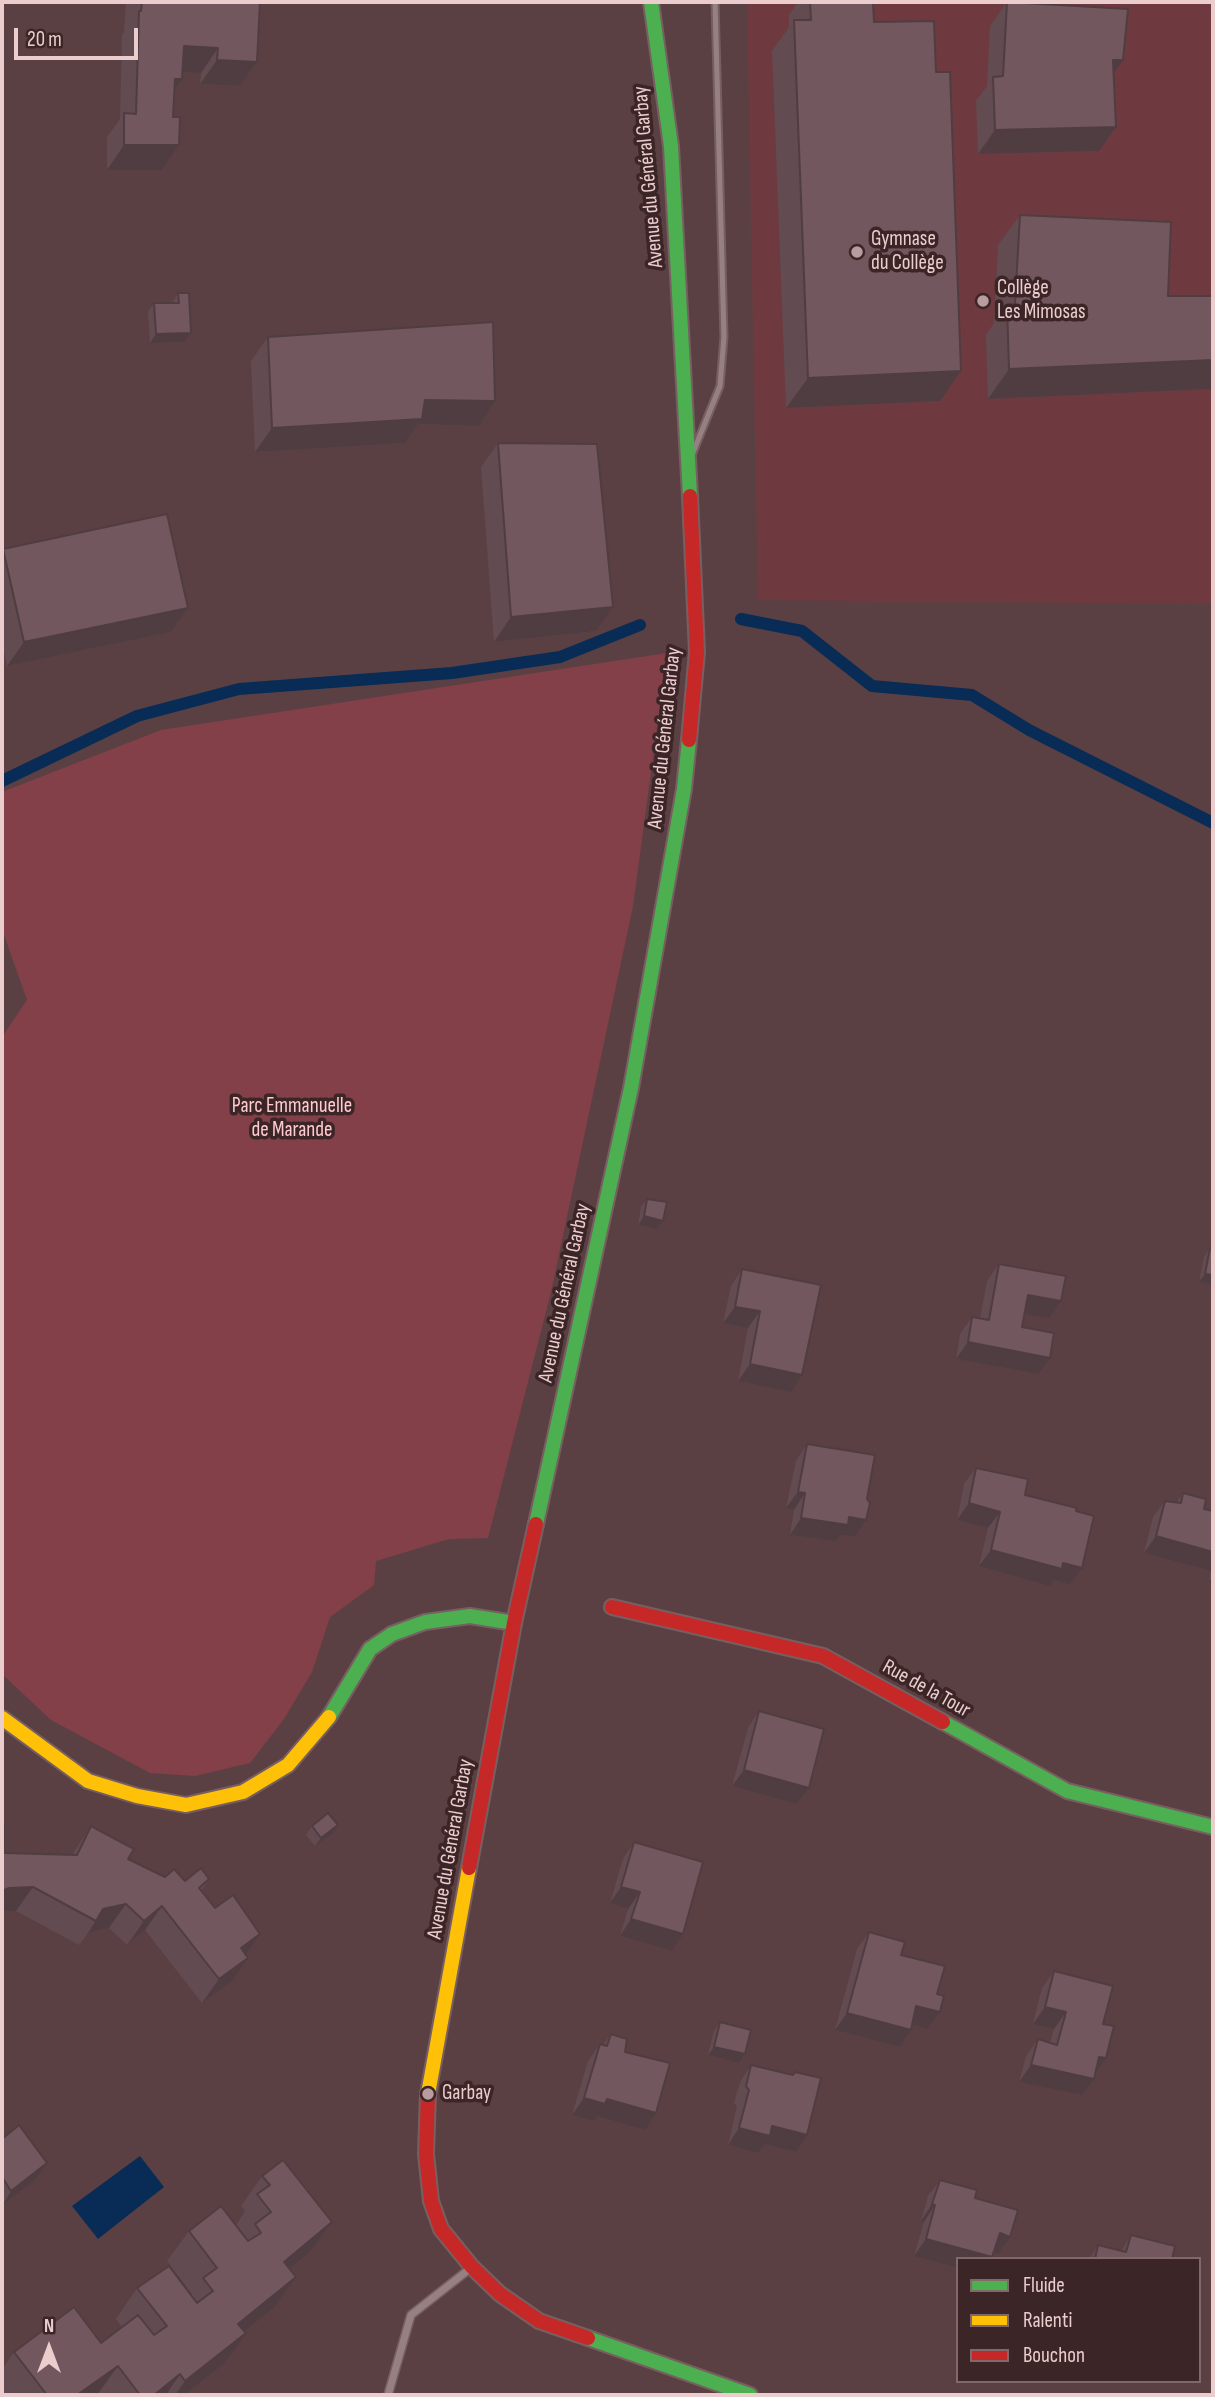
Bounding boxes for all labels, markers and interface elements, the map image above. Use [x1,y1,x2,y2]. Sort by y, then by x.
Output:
scale bar [18,14,142,58]
text: 20 m [27,27,62,52]
street label: Avenue du Général Garbay [629,85,669,269]
place label: Gymnase du Collège [871,227,944,277]
marker: Gymnase du Collège [849,244,865,260]
place label: Collège Les Mimosas [997,276,1086,326]
marker: Collège Les Mimosas [975,293,991,309]
street label: Avenue du Général Garbay [643,646,687,830]
park label: Parc Emmanuelle de Marande [232,1094,352,1144]
street label: Avenue du Général Garbay [534,1201,596,1385]
street label: Rue de la Tour [878,1655,974,1723]
street label: Avenue du Général Garbay [423,1757,479,1941]
place label: Garbay [442,2081,491,2107]
marker: Garbay [420,2086,436,2102]
legend [956,2257,1201,2383]
text: Fluide [1023,2273,1065,2298]
text: Ralenti [1023,2308,1072,2333]
north arrow [14,2313,84,2383]
text: N [44,2315,54,2338]
text: Bouchon [1023,2343,1085,2368]

